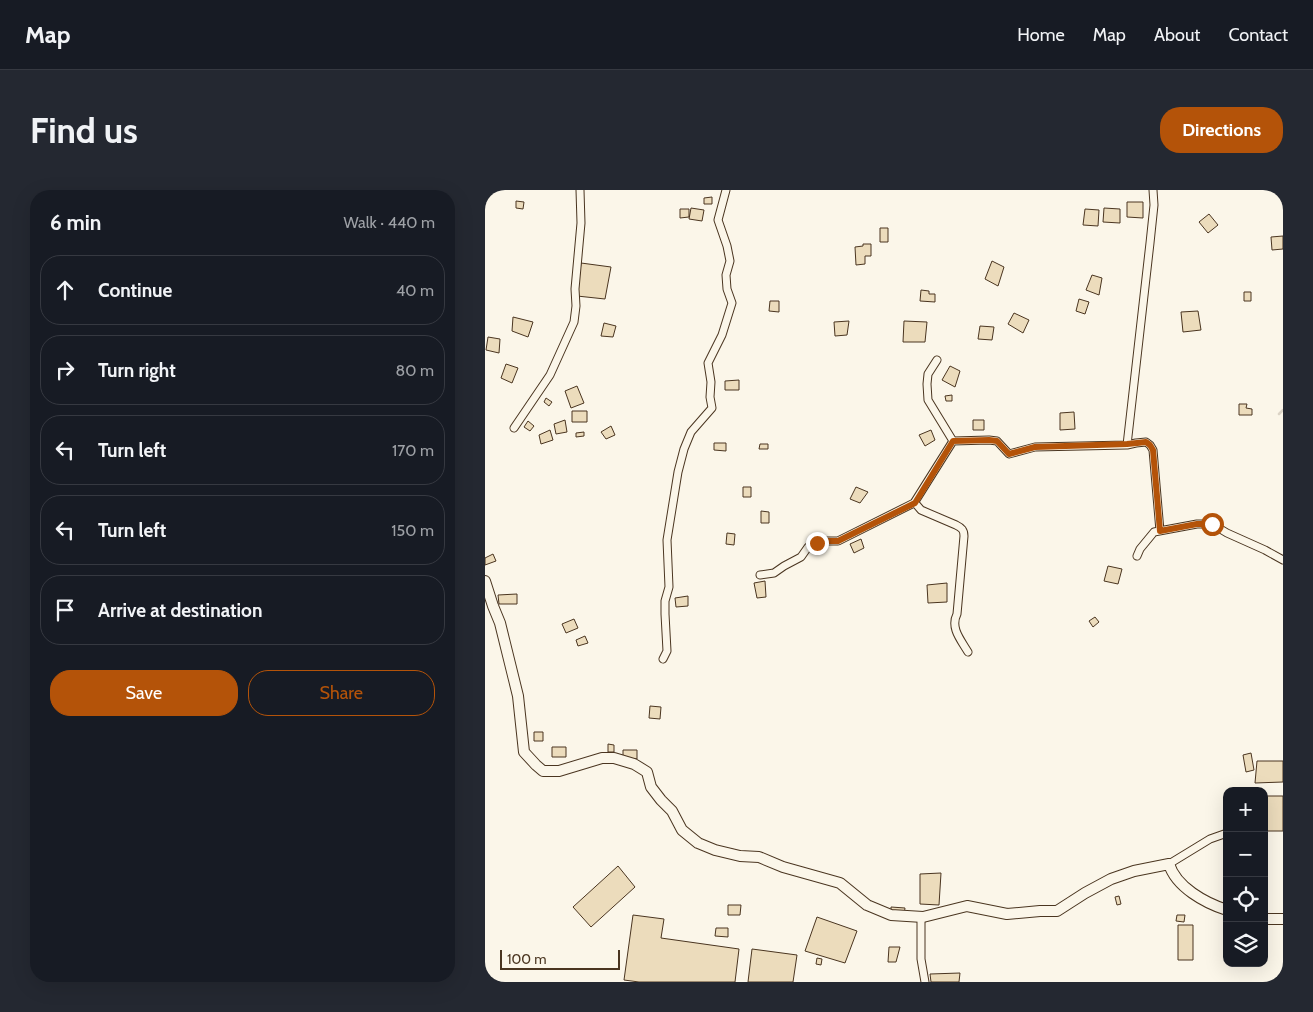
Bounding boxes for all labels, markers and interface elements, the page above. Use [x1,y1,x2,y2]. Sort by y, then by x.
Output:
text: Map [25,20,71,49]
text: Home [1017,24,1065,46]
text: Map [1093,24,1126,46]
text: About [1154,24,1200,46]
text: Contact [1228,24,1288,46]
button: Directions [1160,107,1283,153]
text: Find us [30,109,138,152]
text: 6 min [50,210,101,235]
text: Walk · 440 m [344,213,435,232]
icon: ahead [51,276,79,304]
text: Continue [98,279,172,302]
text: 40 m [396,281,434,300]
icon: right [51,356,79,384]
text: Turn right [98,359,176,382]
text: 80 m [396,361,434,380]
icon: left [51,436,79,464]
text: Turn left [98,439,166,462]
text: 170 m [392,441,434,460]
route start [1201,513,1224,536]
icon: left [51,516,79,544]
text: Turn left [98,519,166,542]
text: 150 m [391,521,434,540]
route end [806,532,829,555]
icon: arrive [51,596,79,624]
text: Arrive at destination [98,599,262,622]
button: Save [50,670,238,716]
button: Share [248,670,435,716]
map controls [1223,787,1268,967]
button: + [1223,787,1268,832]
button: − [1223,832,1268,877]
button: locate [1223,877,1268,922]
button: layers [1223,922,1268,967]
scale bar [500,947,620,970]
text: 100 m [507,950,547,968]

